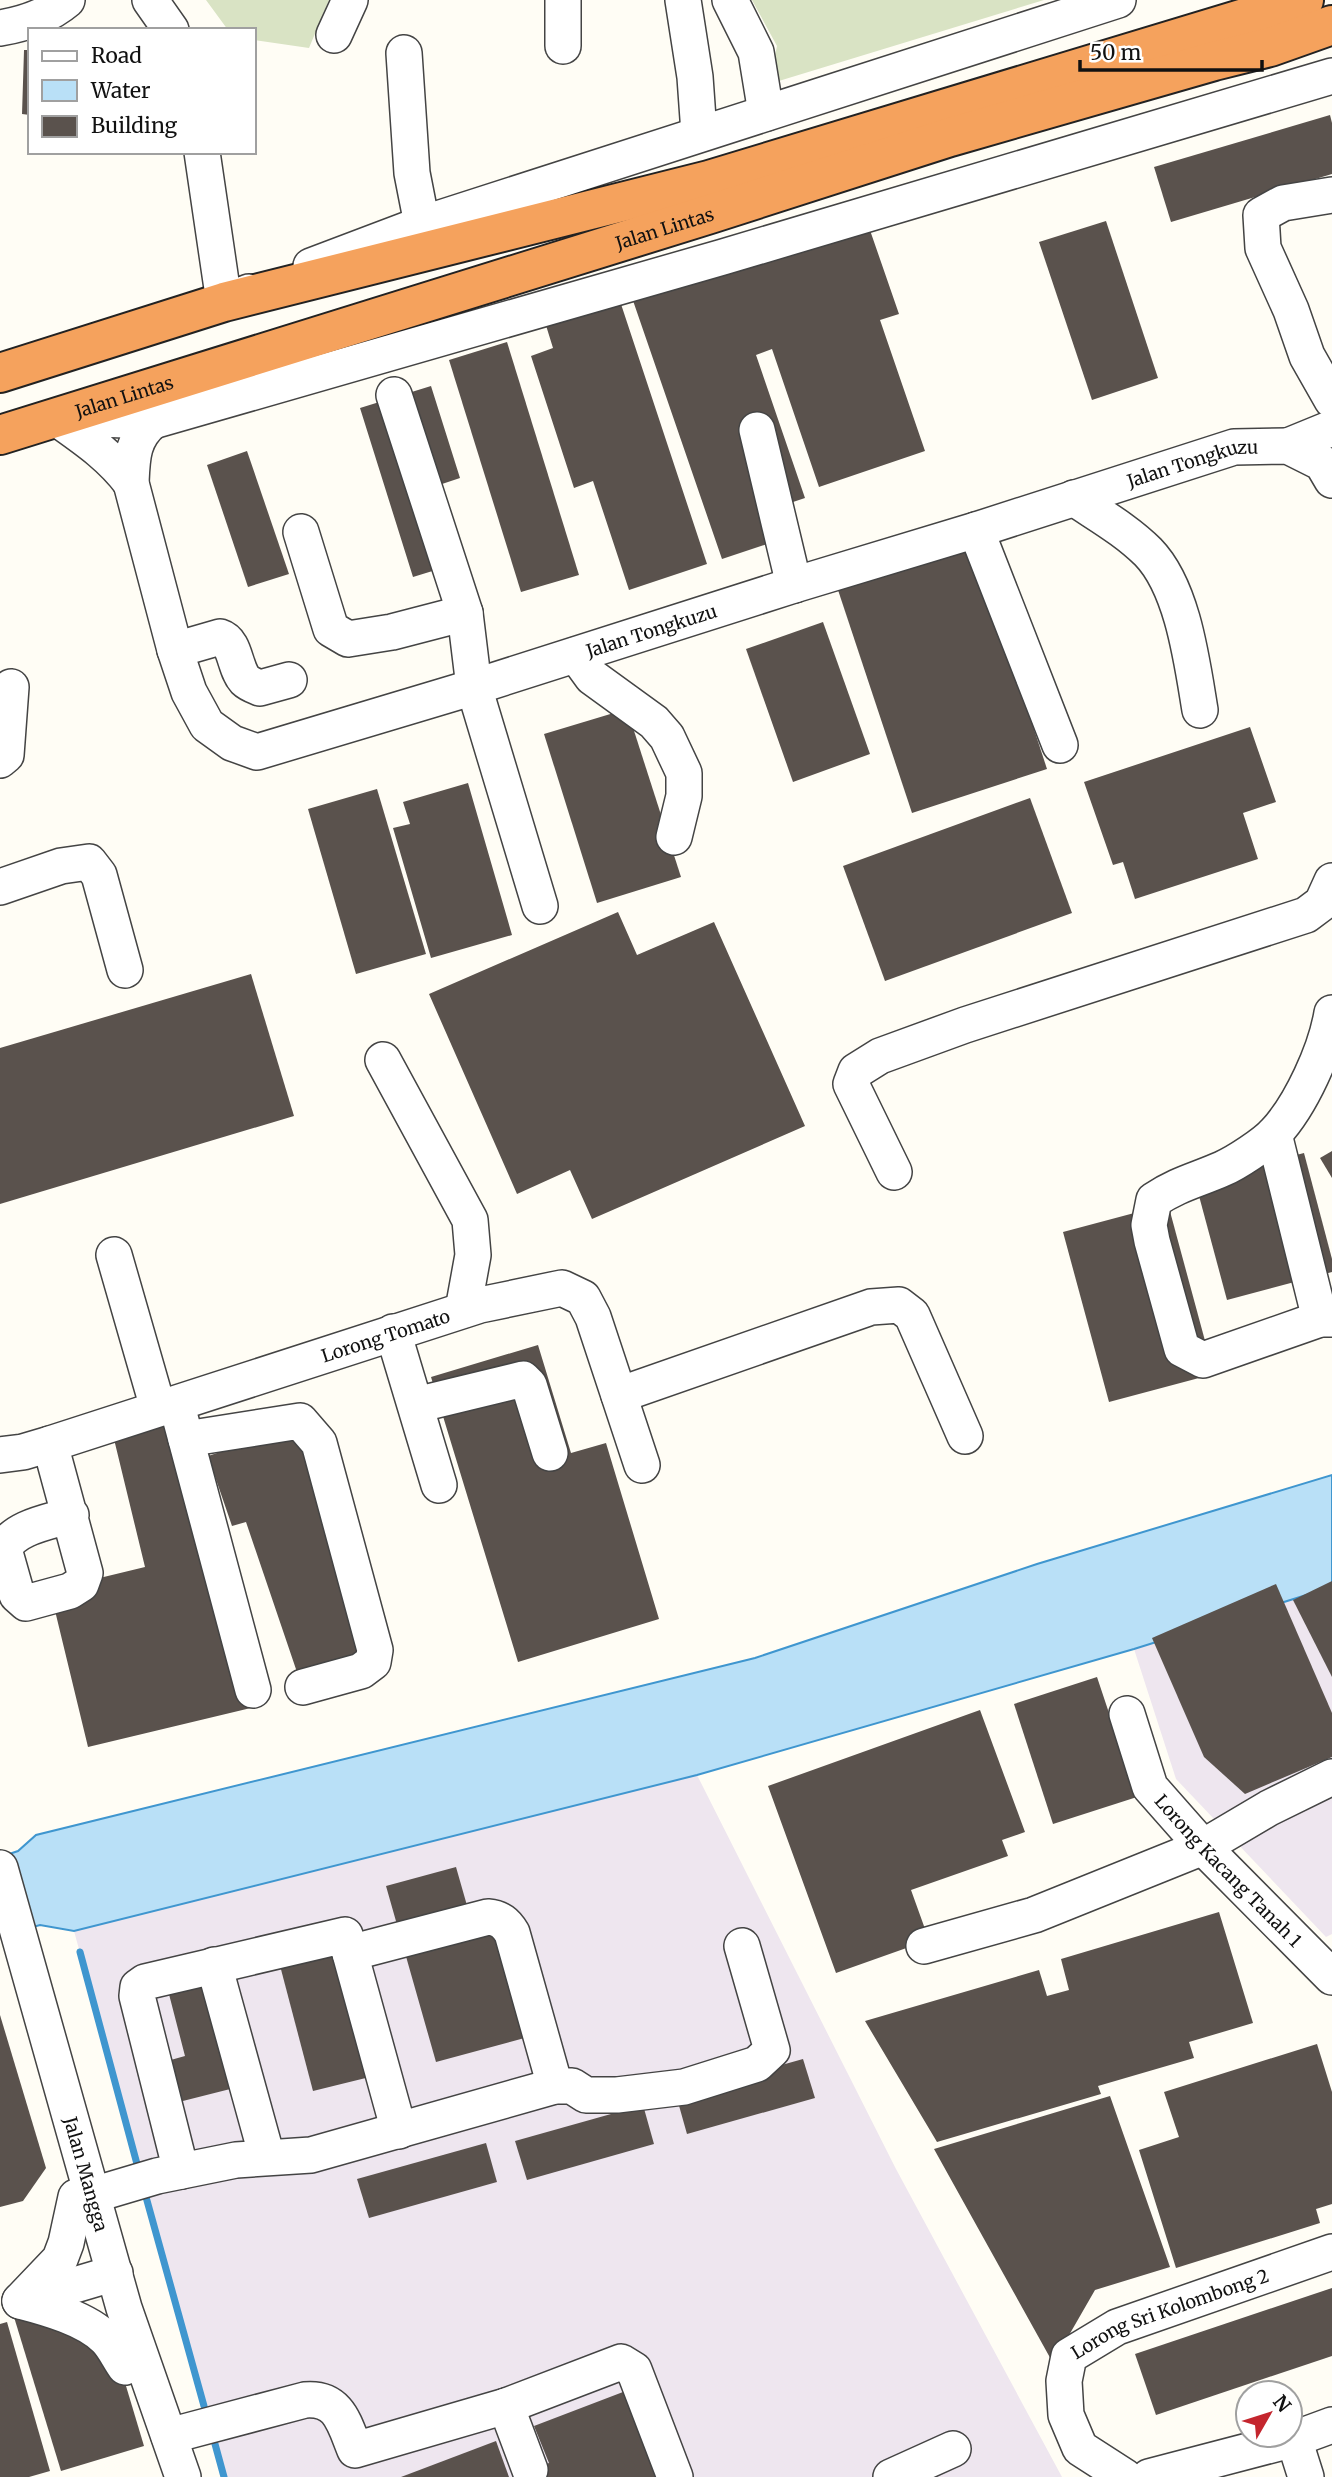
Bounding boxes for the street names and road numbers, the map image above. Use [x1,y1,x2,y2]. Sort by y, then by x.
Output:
street label: Jalan Lintas [612,202,717,255]
street label: Jalan Lintas [71,370,176,423]
street label: Jalan Tongkuzu [1123,435,1258,493]
street label: Jalan Tongkuzu [582,599,720,662]
street label: Lorong Tomato [318,1304,453,1367]
street label: Lorong Kacang Tanah 1 [1150,1789,1307,1952]
street label: Jalan Mangga [59,2113,113,2234]
street label: Lorong Sri Kolombong 2 [1067,2264,1272,2364]

